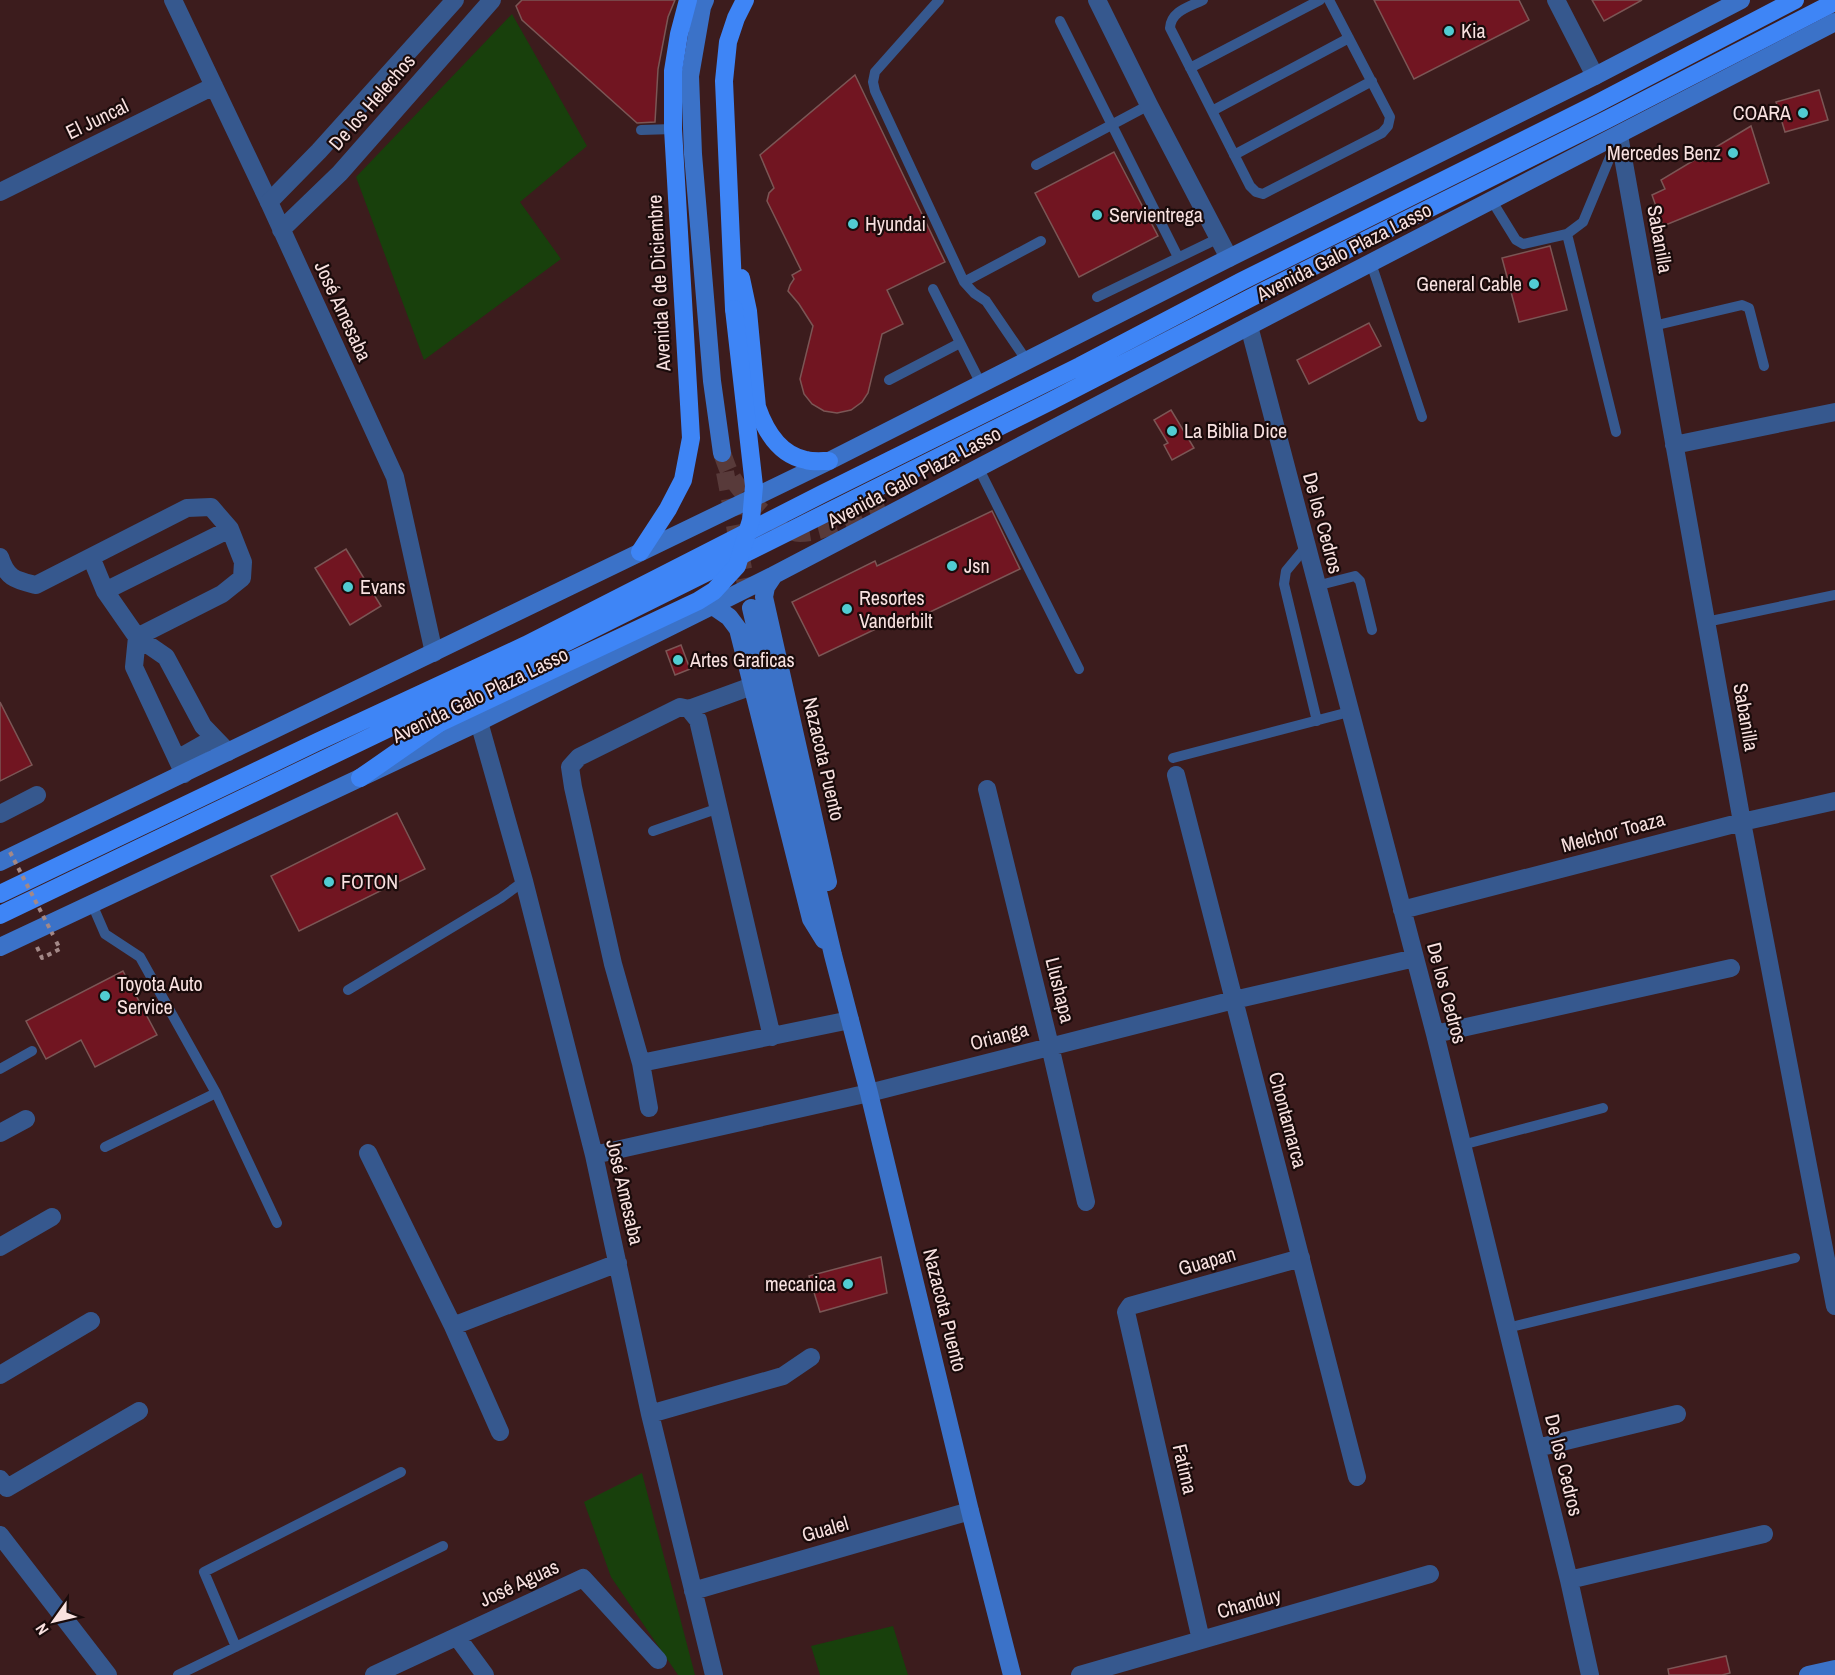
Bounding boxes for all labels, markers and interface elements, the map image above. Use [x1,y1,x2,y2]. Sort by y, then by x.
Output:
place label: Kia [1461,17,1486,44]
marker: Kia [1442,24,1456,38]
street label: De los Helechos [322,48,421,156]
street label: El Juncal [61,92,133,145]
place label: COARA [1733,99,1791,126]
marker: COARA [1796,106,1810,120]
place label: Mercedes Benz [1607,139,1721,166]
marker: Mercedes Benz [1726,146,1740,160]
street label: Avenida 6 de Diciembre [640,194,677,373]
street label: Avenida Galo Plaza Lasso [1251,196,1436,308]
place label: Servientrega [1109,201,1203,228]
street label: Sabanilla [1641,203,1680,275]
marker: Servientrega [1090,208,1104,222]
place label: Hyundai [865,210,926,237]
marker: Hyundai [846,217,860,231]
street label: José Amesaba [308,256,378,365]
place label: General Cable [1416,270,1522,297]
marker: General Cable [1527,277,1541,291]
place label: La Biblia Dice [1184,417,1287,444]
street label: Avenida Galo Plaza Lasso [821,419,1005,534]
marker: La Biblia Dice [1165,424,1179,438]
street label: De los Cedros [1297,469,1350,577]
place label: Jsn [964,552,990,579]
marker: Jsn [945,559,959,573]
place label: Evans [360,573,406,600]
marker: Evans [341,580,355,594]
place label: Resortes Vanderbilt [859,584,933,634]
marker: Resortes Vanderbilt [840,602,854,616]
street label: Avenida Galo Plaza Lasso [386,640,572,749]
place label: Artes Graficas [689,646,795,673]
marker: Artes Graficas [671,653,685,667]
street label: Sabanilla [1727,681,1766,753]
street label: Nazacota Puento [797,695,852,823]
street label: Melchor Toaza [1558,805,1668,858]
place label: FOTON [341,868,398,895]
marker: FOTON [322,875,336,889]
street label: De los Cedros [1421,939,1474,1047]
street label: Llushapa [1039,954,1082,1025]
place label: Toyota Auto Service [117,970,203,1020]
marker: Toyota Auto Service [98,989,112,1003]
street label: Orianga [967,1015,1031,1056]
street label: Chontamarca [1263,1069,1314,1171]
street label: José Amesaba [600,1136,651,1247]
street label: Guapan [1175,1239,1239,1282]
street label: Nazacota Puento [917,1246,974,1374]
place label: mecanica [765,1270,836,1297]
marker: mecanica [841,1277,855,1291]
street label: De los Cedros [1539,1411,1590,1519]
street label: Fatima [1167,1441,1204,1496]
street label: Gualel [798,1509,851,1548]
street label: José Aguas [475,1552,563,1613]
street label: Chanduy [1214,1580,1285,1625]
north arrow [24,1591,84,1651]
text: N [30,1619,53,1639]

